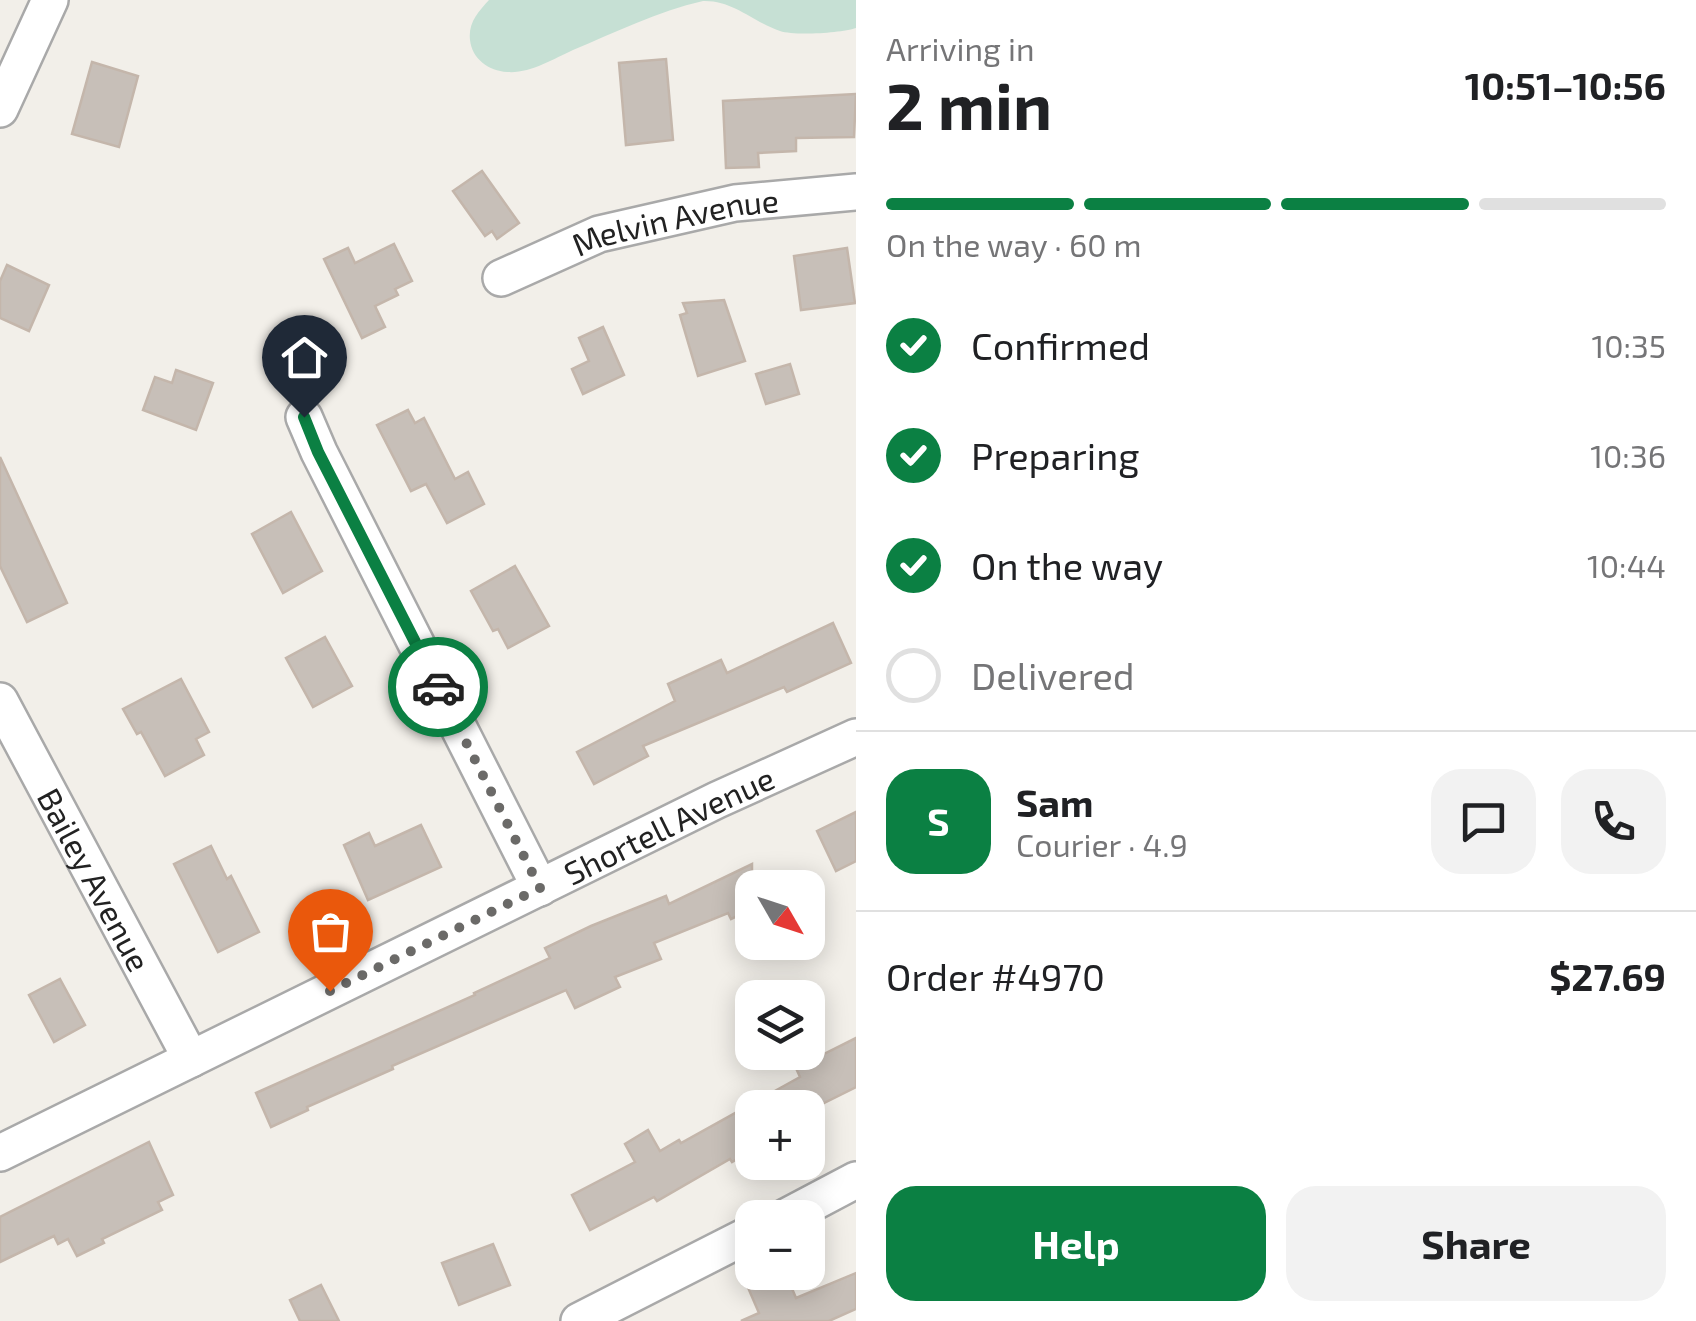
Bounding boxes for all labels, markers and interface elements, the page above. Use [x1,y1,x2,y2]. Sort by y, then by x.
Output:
text: Arriving in [886,29,1035,67]
text: 10:51–10:56 [1465,62,1666,108]
text: 2 min [886,65,1052,143]
street label: Melvin Avenue [566,180,780,263]
text: On the way · 60 m [886,225,1142,263]
pin [262,315,347,418]
icon: check [886,318,941,373]
text: Confirmed [971,322,1150,368]
text: 10:35 [1591,326,1666,364]
icon: home [277,330,332,385]
icon: check [886,428,941,483]
text: Preparing [971,432,1139,478]
text: 10:36 [1590,436,1666,474]
icon: check [886,538,941,593]
text: On the way [971,542,1163,588]
text: 10:44 [1587,546,1666,584]
courier [388,637,488,737]
text: Delivered [971,652,1135,698]
icon: car [411,660,466,715]
street label: Shortell Avenue [557,758,780,892]
button: chat [1431,769,1536,874]
button: phone [1561,769,1666,874]
text: Sam [1016,779,1093,825]
street label: Bailey Avenue [31,781,159,977]
text: S [927,798,950,844]
text: Courier · 4.9 [1016,825,1188,863]
north arrow [735,870,825,960]
map controls [735,870,825,1290]
pin [288,889,373,992]
icon: bag [303,904,358,959]
text: Order #4970 [886,953,1105,999]
text: $27.69 [1549,953,1666,999]
button: layers [735,980,825,1070]
button: + [735,1090,825,1180]
button: Help [886,1186,1266,1301]
button: Share [1286,1186,1666,1301]
button: − [735,1200,825,1290]

